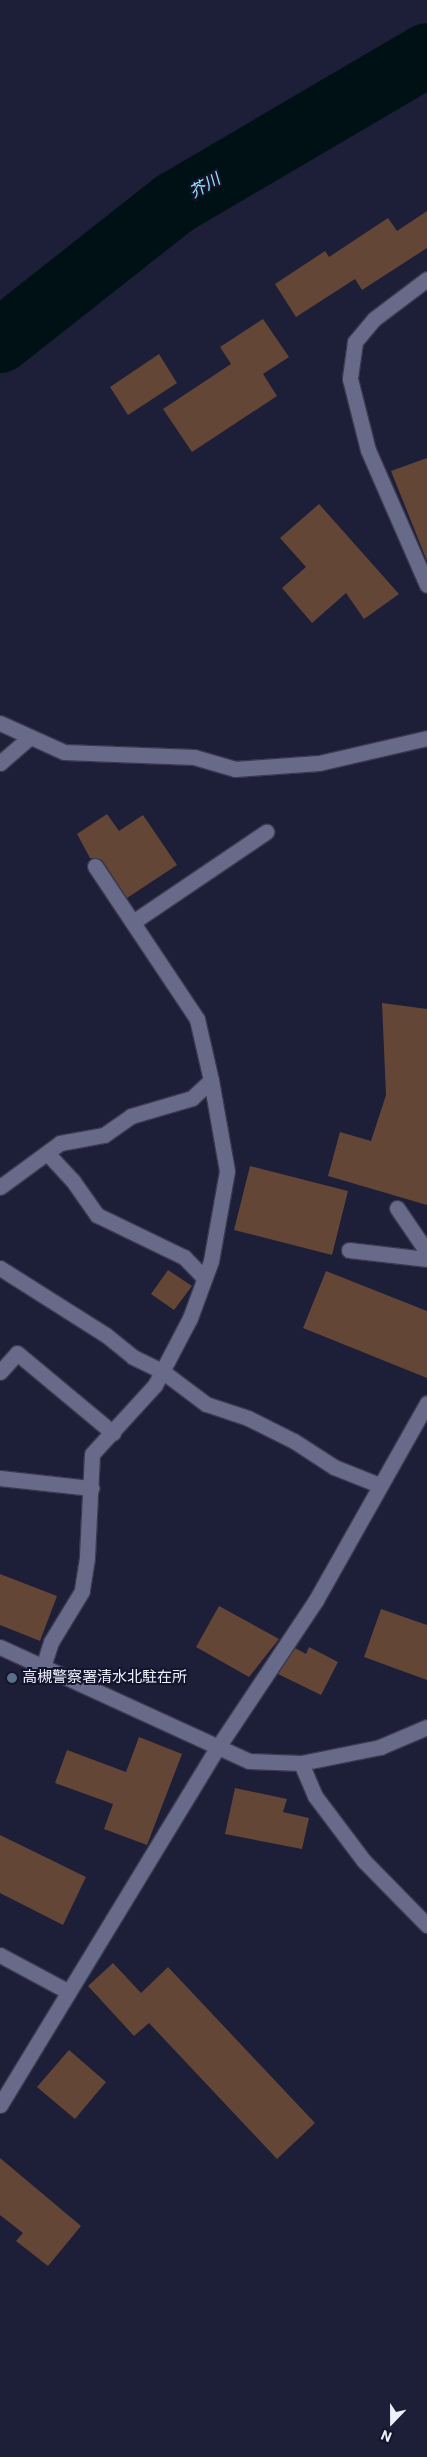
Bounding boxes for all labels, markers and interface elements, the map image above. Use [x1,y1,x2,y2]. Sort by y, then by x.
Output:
water label: 芥川 [186,170,224,202]
place label: 高槻警察署清水北駐在所 [22,1669,187,1687]
marker: 高槻警察署清水北駐在所 [6,1672,18,1684]
north arrow [367,2397,417,2447]
text: N [379,2427,394,2445]

